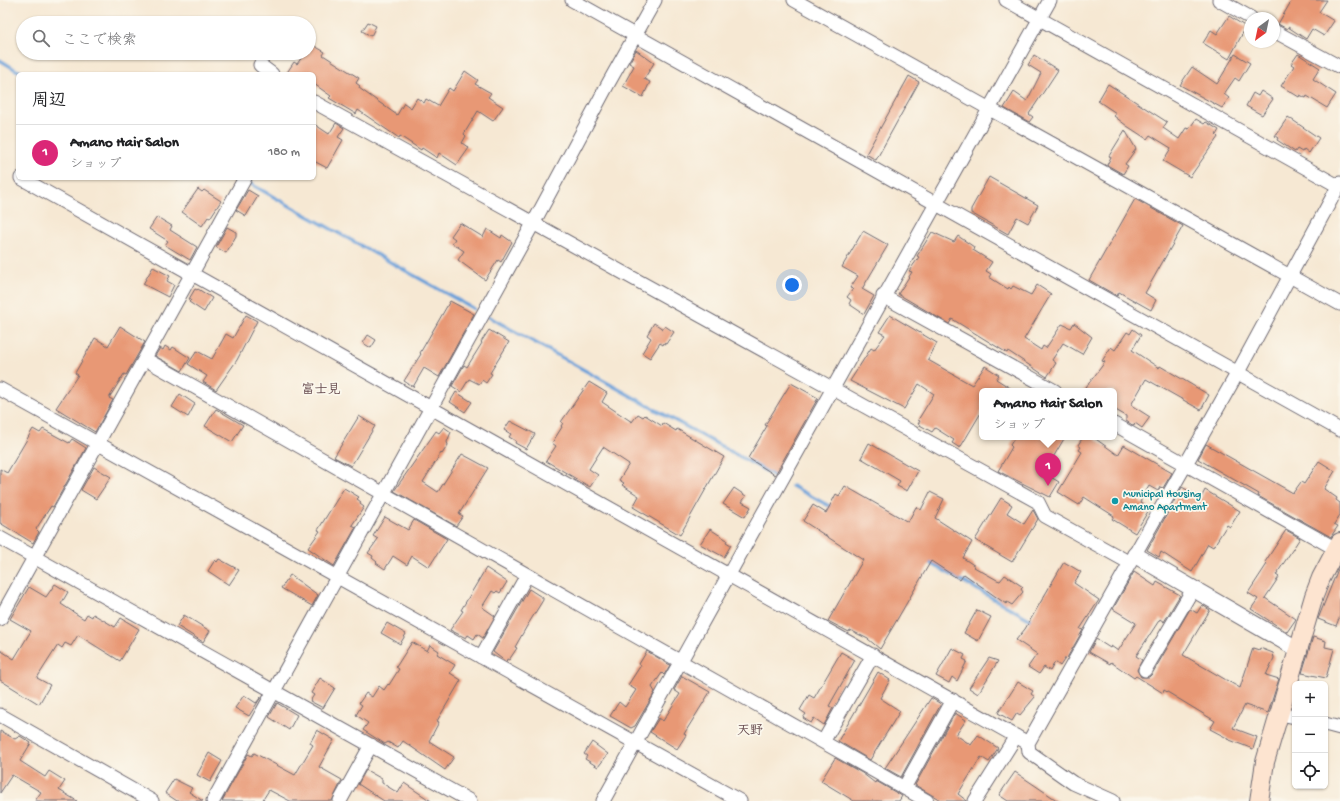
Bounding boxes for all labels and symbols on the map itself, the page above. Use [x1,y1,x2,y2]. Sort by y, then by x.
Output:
north arrow [1244,12,1280,48]
your location [782,275,802,295]
district label: 富士見 [301,382,341,398]
pin: 1 [1035,453,1061,486]
place label: Municipal Housing Amano Apartment [1123,489,1208,514]
marker: Municipal Housing Amano Apartment [1110,496,1120,506]
district label: 天野 [737,723,763,739]

